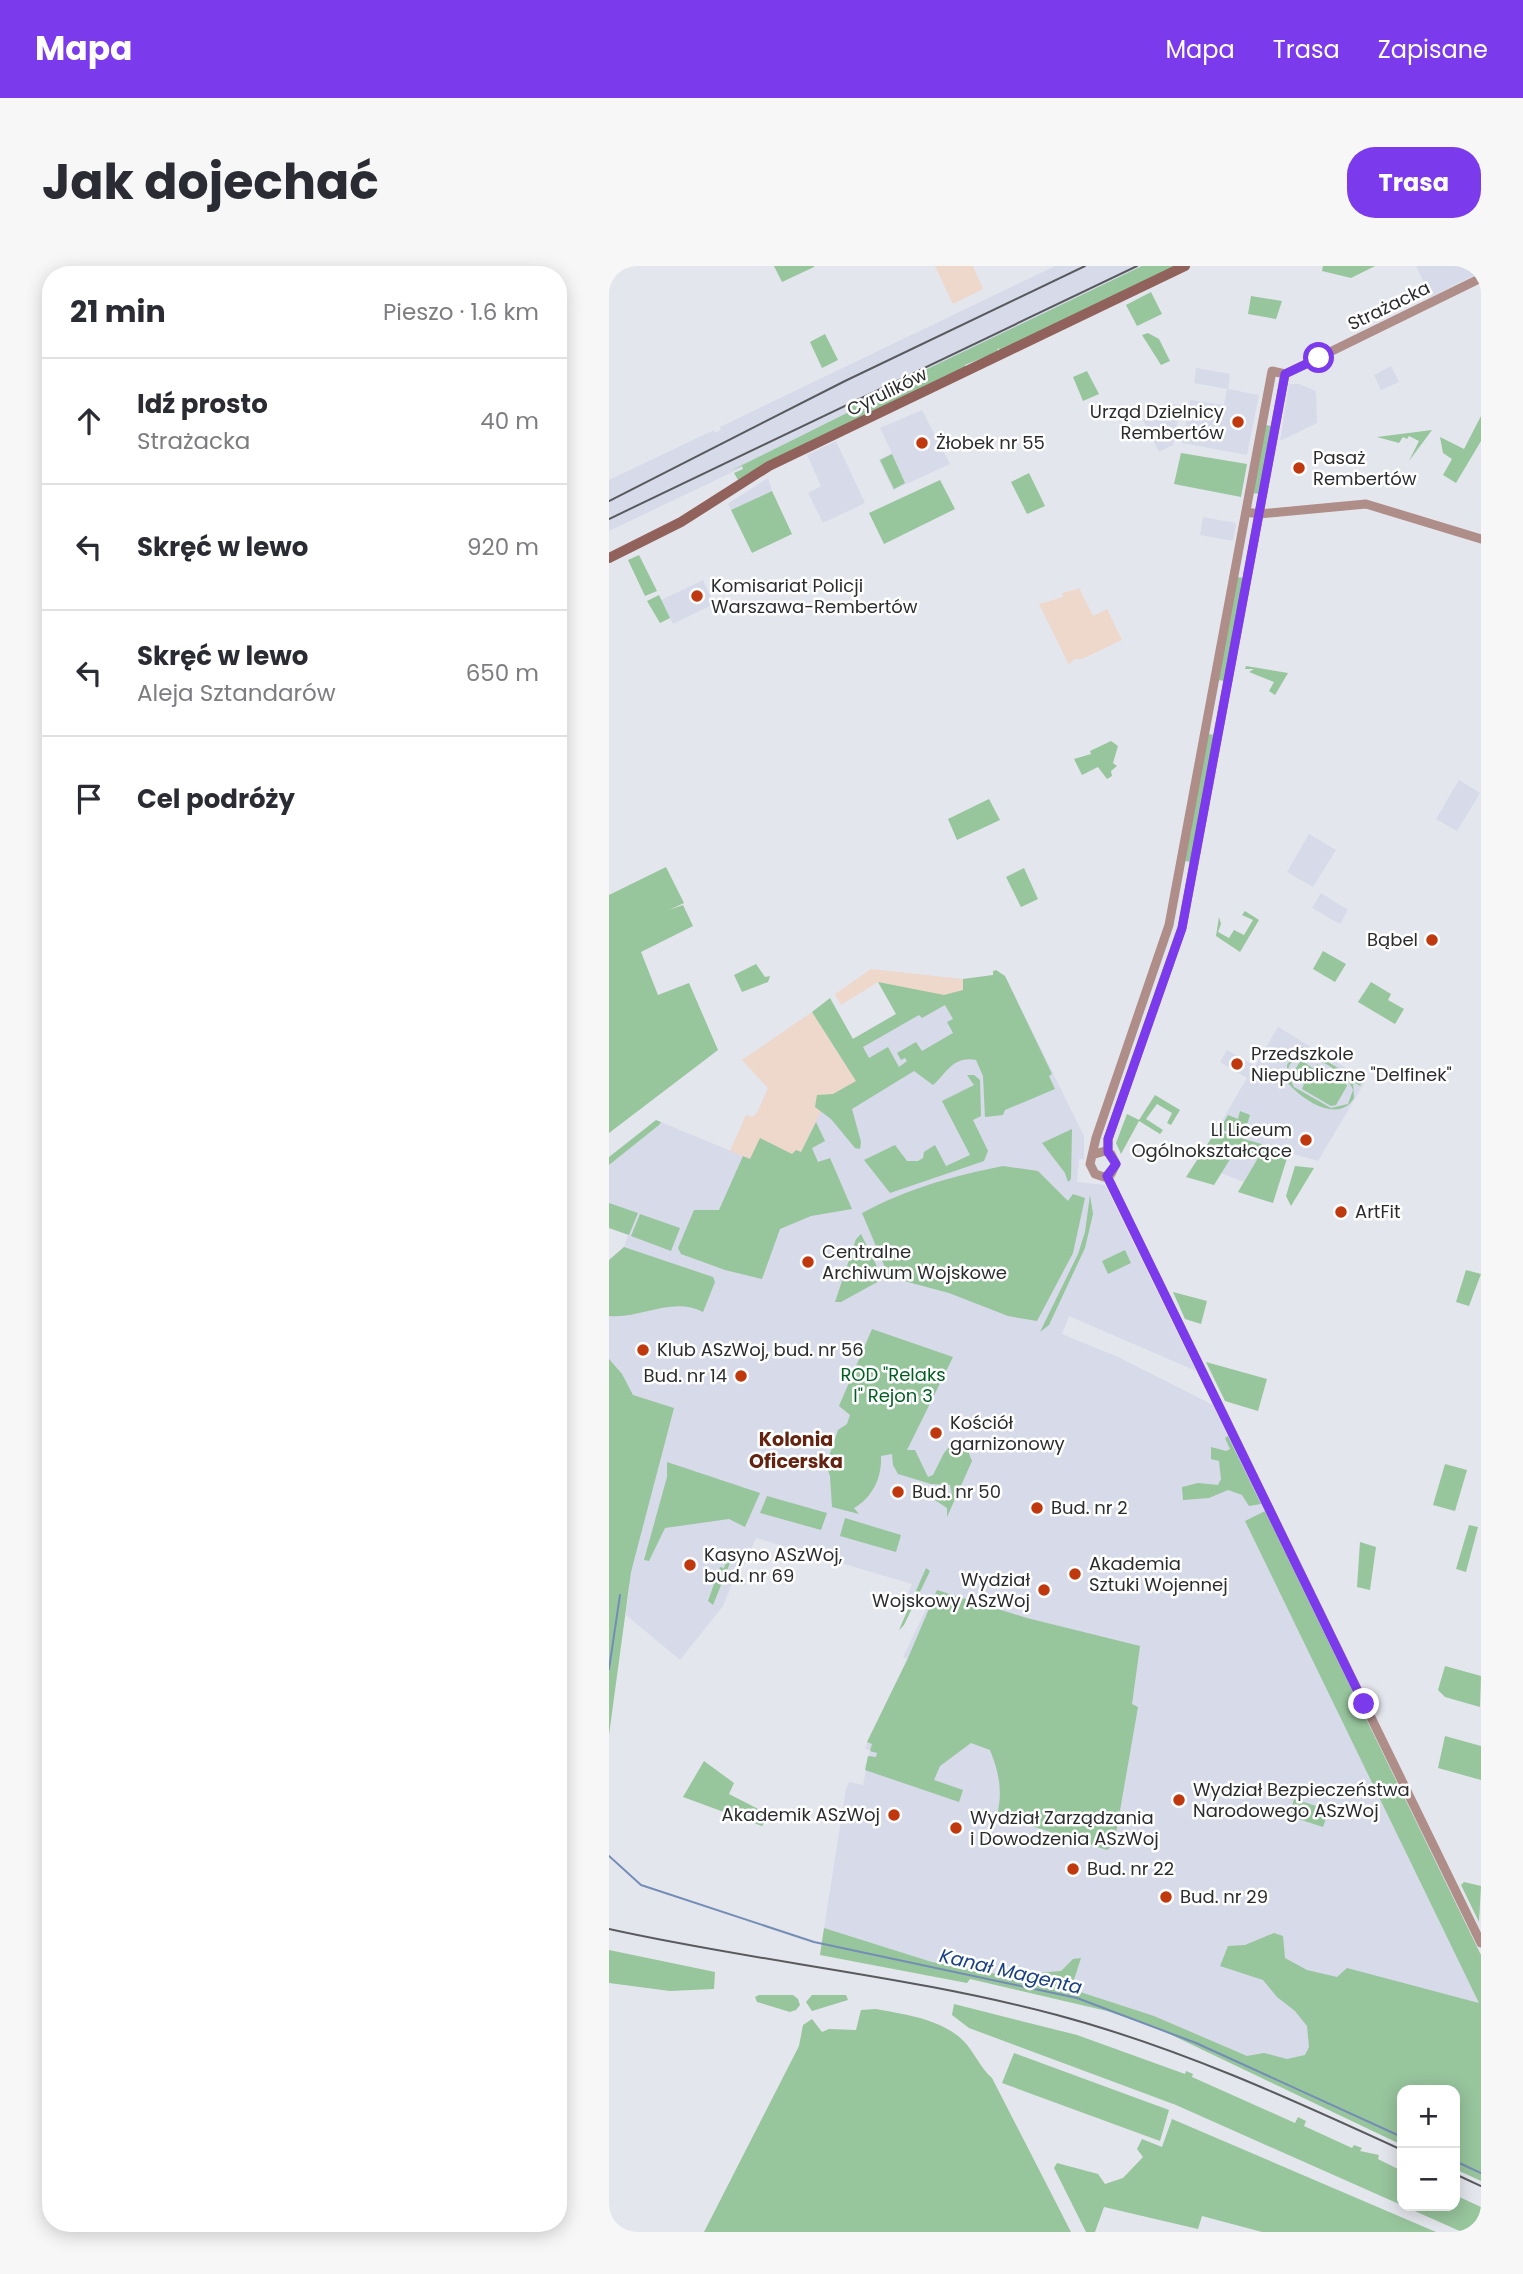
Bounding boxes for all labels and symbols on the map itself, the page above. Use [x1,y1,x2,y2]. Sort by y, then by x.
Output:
street label: Strażacka [1343,275,1434,336]
route start [1303,342,1334,373]
street label: Cyrulików [842,361,931,422]
place label: Urząd Dzielnicy Rembertów [1090,399,1224,445]
marker: Urząd Dzielnicy Rembertów [1230,414,1246,430]
place label: Żłobek nr 55 [936,430,1045,455]
marker: Żłobek nr 55 [914,435,930,451]
place label: Pasaż Rembertów [1313,445,1417,491]
marker: Pasaż Rembertów [1291,460,1307,476]
place label: Komisariat Policji Warszawa-Rembertów [711,573,918,619]
marker: Komisariat Policji Warszawa-Rembertów [689,588,705,604]
place label: Bąbel [1367,927,1418,952]
marker: Bąbel [1424,932,1440,948]
place label: Przedszkole Niepubliczne "Delfinek" [1251,1041,1452,1087]
marker: Przedszkole Niepubliczne "Delfinek" [1229,1056,1245,1072]
place label: LI Liceum Ogólnokształcące [1131,1117,1292,1163]
marker: LI Liceum Ogólnokształcące [1298,1132,1314,1148]
place label: ArtFit [1355,1199,1400,1224]
marker: ArtFit [1333,1204,1349,1220]
place label: Centralne Archiwum Wojskowe [822,1239,1007,1285]
marker: Centralne Archiwum Wojskowe [800,1254,816,1270]
place label: Klub ASzWoj, bud. nr 56 [657,1337,864,1362]
marker: Klub ASzWoj, bud. nr 56 [635,1342,651,1358]
park label: ROD "Relaks I" Rejon 3 [840,1362,946,1408]
place label: Bud. nr 14 [644,1363,727,1388]
marker: Bud. nr 14 [733,1368,749,1384]
place label: Kościół garnizonowy [950,1410,1065,1456]
marker: Kościół garnizonowy [928,1425,944,1441]
district label: Kolonia Oficerska [749,1426,843,1475]
place label: Bud. nr 50 [912,1479,1001,1504]
marker: Bud. nr 50 [890,1484,906,1500]
place label: Bud. nr 2 [1051,1495,1128,1520]
marker: Bud. nr 2 [1029,1500,1045,1516]
place label: Kasyno ASzWoj, bud. nr 69 [704,1542,843,1588]
place label: Akademia Sztuki Wojennej [1089,1551,1228,1597]
marker: Kasyno ASzWoj, bud. nr 69 [682,1557,698,1573]
marker: Akademia Sztuki Wojennej [1067,1566,1083,1582]
place label: Wydział Wojskowy ASzWoj [872,1567,1030,1613]
marker: Wydział Wojskowy ASzWoj [1036,1582,1052,1598]
route end [1348,1688,1379,1719]
place label: Wydział Bezpieczeństwa Narodowego ASzWoj [1193,1777,1410,1823]
marker: Wydział Bezpieczeństwa Narodowego ASzWoj [1171,1792,1187,1808]
place label: Akademik ASzWoj [722,1802,880,1827]
place label: Wydział Zarządzania i Dowodzenia ASzWoj [970,1805,1159,1851]
marker: Akademik ASzWoj [886,1807,902,1823]
marker: Wydział Zarządzania i Dowodzenia ASzWoj [948,1820,964,1836]
place label: Bud. nr 22 [1087,1856,1174,1881]
marker: Bud. nr 22 [1065,1861,1081,1877]
place label: Bud. nr 29 [1180,1884,1268,1909]
marker: Bud. nr 29 [1158,1889,1174,1905]
water label: Kanał Magenta [937,1942,1085,2001]

